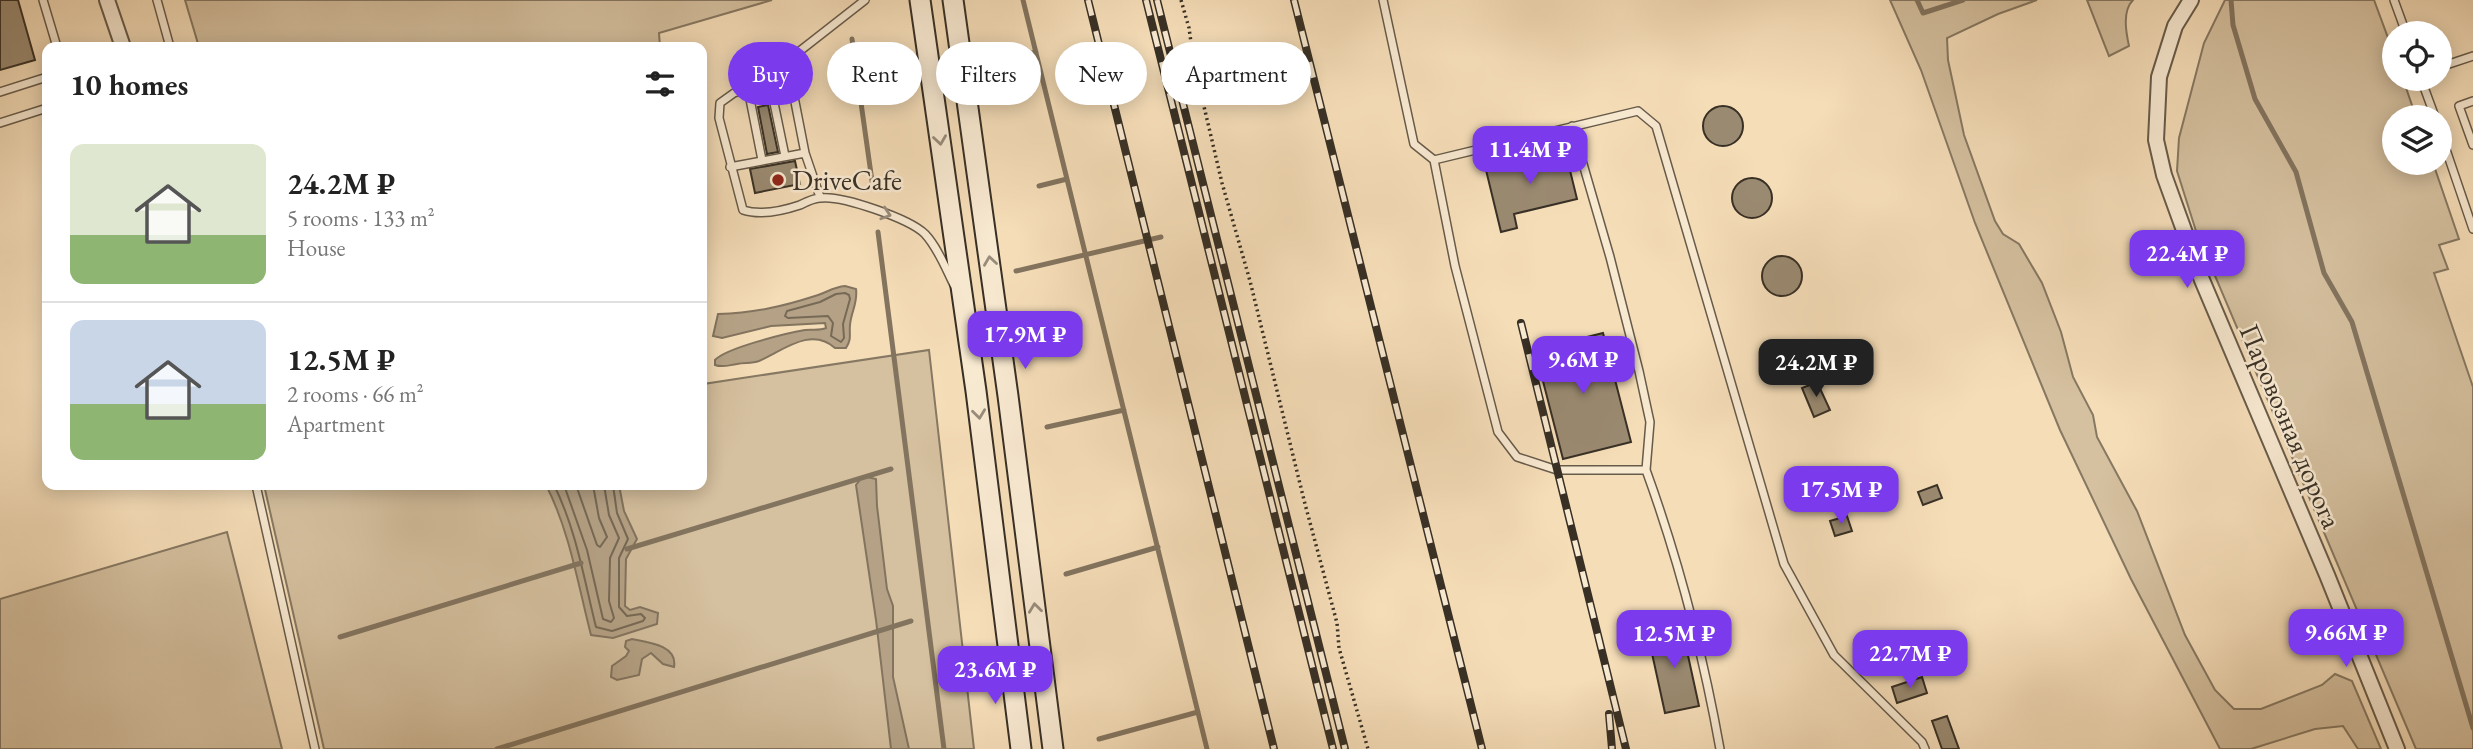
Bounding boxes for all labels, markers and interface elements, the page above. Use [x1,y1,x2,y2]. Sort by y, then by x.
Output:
map controls [2382,21,2452,175]
button: locate [2382,21,2452,91]
chip: Buy [728,42,813,105]
chip: Rent [827,42,922,105]
chip: Filters [936,42,1041,105]
chip: New [1055,42,1147,105]
chip: Apartment [1161,42,1311,105]
text: 10 homes [70,65,188,104]
icon: filters [641,65,679,103]
button: layers [2382,105,2452,175]
pin: 11.4M ₽ [1465,127,1595,186]
one-way arrow [932,134,947,146]
text: 11.4M ₽ [1489,134,1571,164]
place label: DriveCafe [792,162,902,198]
text: 24.2M ₽ [287,164,395,203]
icon: home [126,172,210,256]
marker: DriveCafe [770,172,786,188]
text: 5 rooms · 133 m² [287,203,435,233]
one-way arrow [879,206,892,220]
pin: 22.4M ₽ [2122,230,2252,290]
text: House [287,233,346,263]
text: 22.4M ₽ [2146,238,2228,268]
one-way arrow [982,255,997,267]
pin: 17.9M ₽ [960,312,1090,371]
street label: Паровозная дорога [2232,318,2351,534]
text: 17.9M ₽ [984,319,1066,349]
pin: 9.6M ₽ [1526,336,1640,396]
text: 12.5M ₽ [287,340,395,379]
pin: 24.2M ₽ [1751,340,1881,399]
text: 9.6M ₽ [1548,344,1618,374]
text: 24.2M ₽ [1775,347,1857,377]
icon: home [126,348,210,432]
text: 2 rooms · 66 m² [287,379,424,409]
one-way arrow [971,408,986,420]
text: Apartment [287,409,385,439]
pin: 17.5M ₽ [1776,466,1906,526]
text: 17.5M ₽ [1800,474,1882,504]
one-way arrow [1028,603,1043,614]
pin: 12.5M ₽ [1609,610,1739,670]
pin: 9.66M ₽ [2281,610,2411,669]
text: 9.66M ₽ [2305,617,2387,647]
text: 12.5M ₽ [1633,618,1715,648]
pin: 22.7M ₽ [1845,630,1975,690]
text: 22.7M ₽ [1869,638,1951,668]
pin: 23.6M ₽ [930,646,1060,706]
text: 23.6M ₽ [954,654,1036,684]

